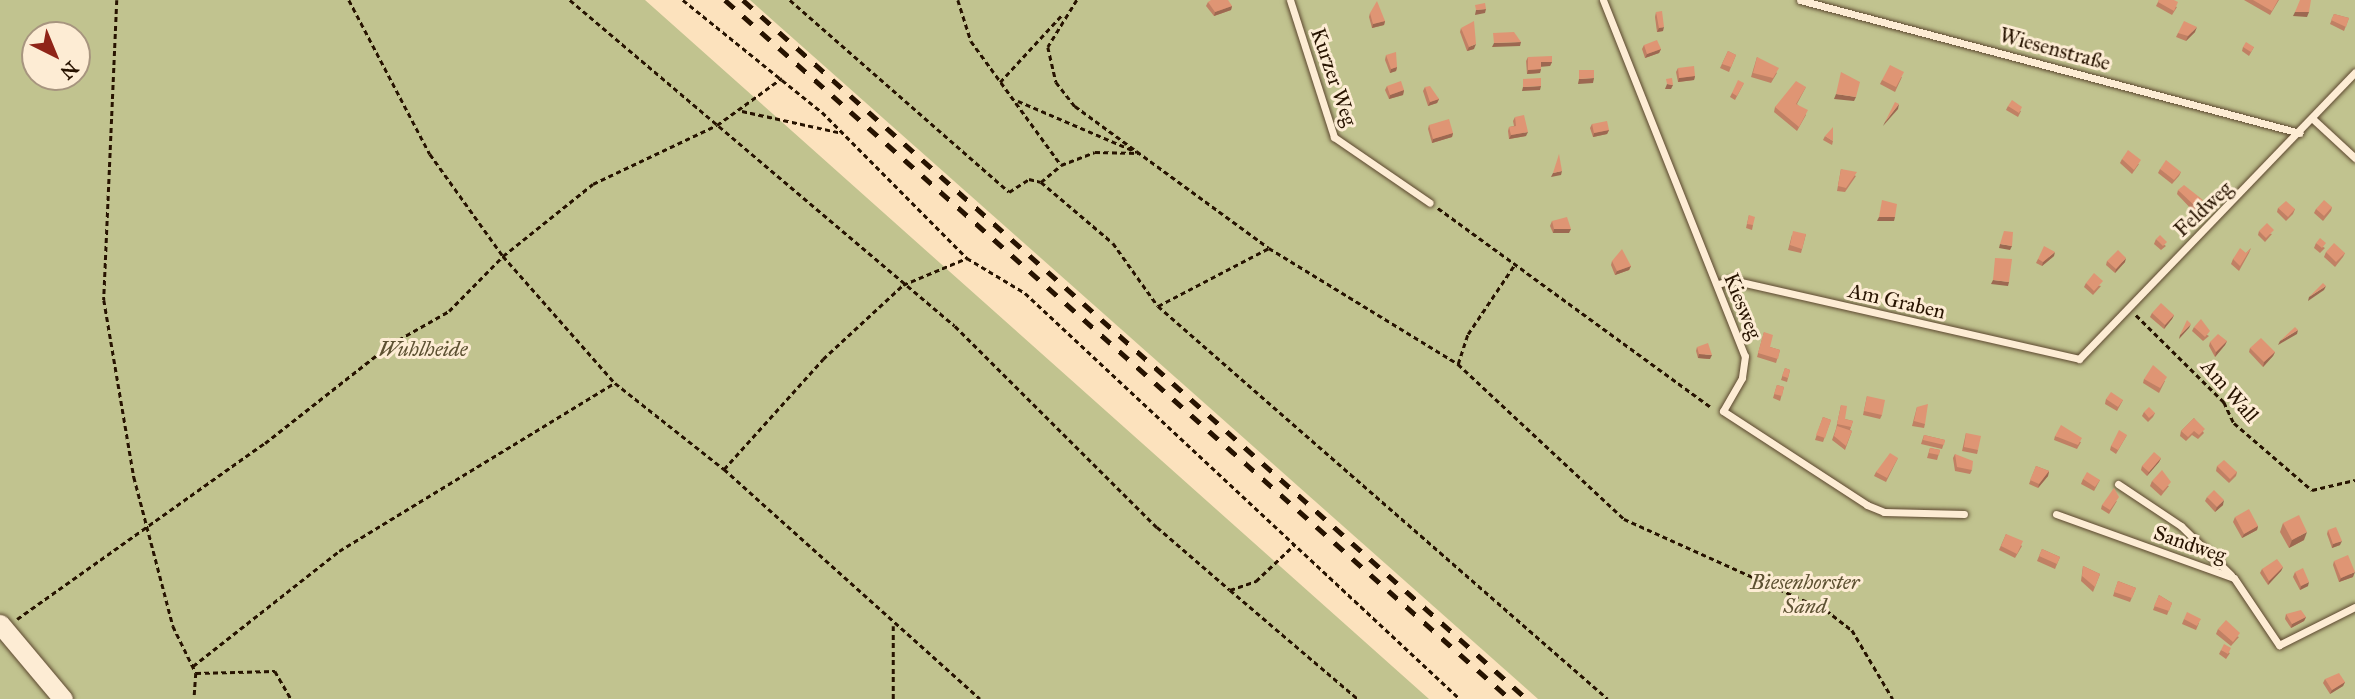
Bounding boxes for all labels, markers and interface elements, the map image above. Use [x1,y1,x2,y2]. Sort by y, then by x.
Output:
north arrow [21,21,91,91]
street label: Wiesenstraße [1997,22,2113,76]
street label: Kurzer Weg [1305,25,1363,129]
text: N [56,56,83,84]
street label: Feldweg [2169,176,2237,242]
street label: Kiesweg [1718,269,1768,343]
street label: Am Graben [1846,278,1948,324]
park label: Wuhlheide [378,336,468,362]
street label: Am Wall [2196,354,2264,428]
street label: Sandweg [2151,520,2229,568]
park label: Biesenhorster Sand [1751,569,1859,619]

